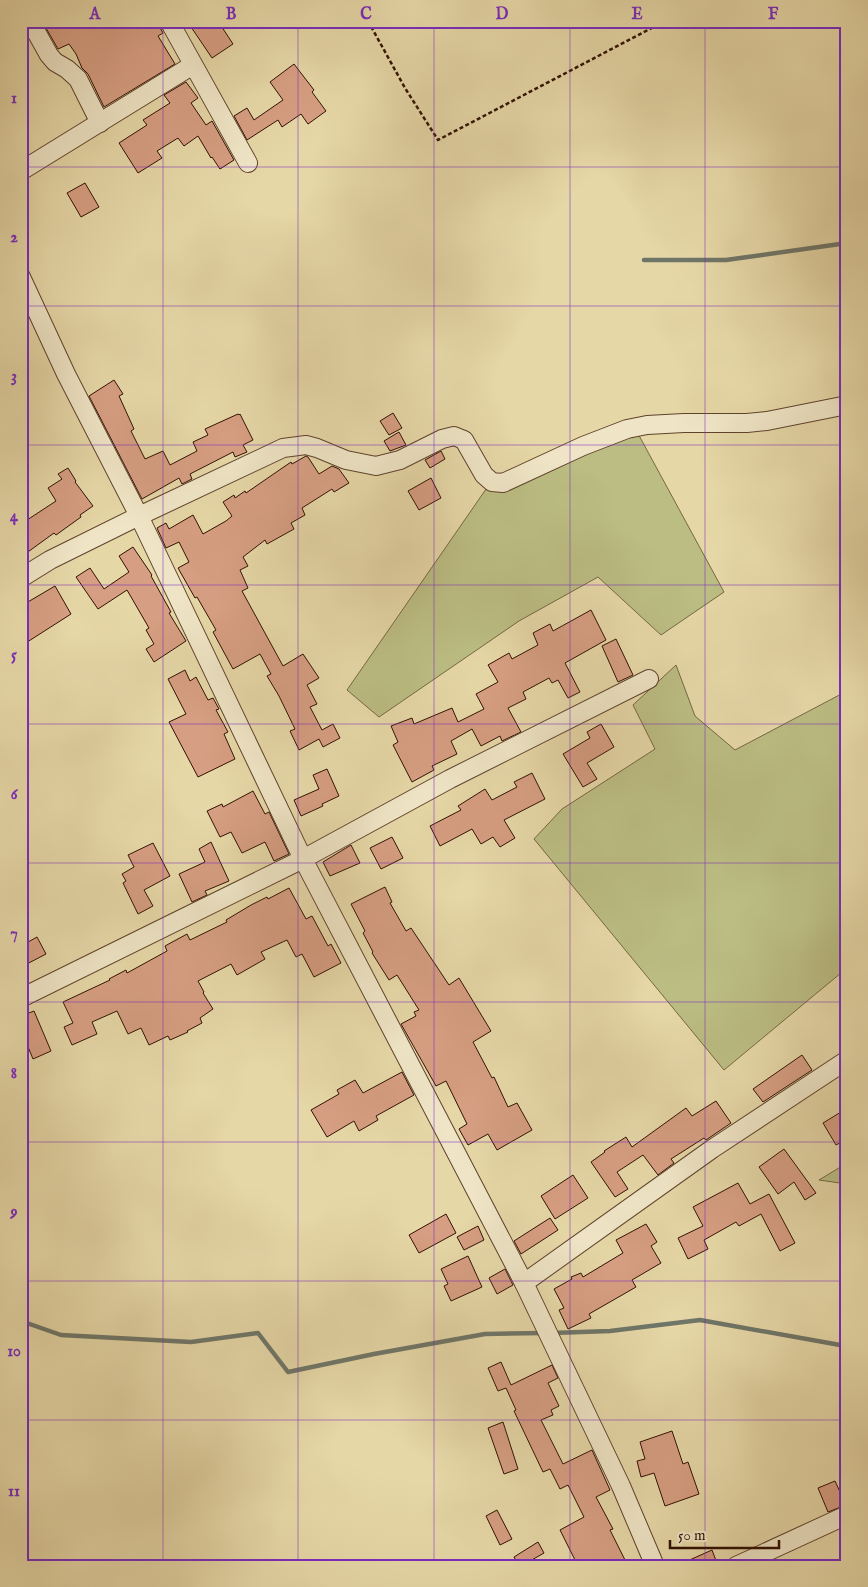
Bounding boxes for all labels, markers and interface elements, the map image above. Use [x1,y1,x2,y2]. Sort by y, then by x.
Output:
text: A [89,5,102,25]
text: B [226,5,237,25]
text: C [360,5,372,25]
text: D [496,5,509,25]
text: E [631,5,643,25]
text: F [768,5,779,25]
text: 1 [11,89,17,109]
text: 2 [10,228,18,248]
text: 3 [11,367,17,387]
text: 4 [10,507,19,527]
text: 5 [11,646,17,666]
text: 6 [11,785,19,805]
text: 7 [10,924,18,944]
text: 8 [11,1064,17,1084]
text: 9 [10,1203,18,1223]
text: 10 [7,1342,21,1362]
text: 11 [8,1482,20,1502]
scale bar [670,1517,779,1549]
text: 50 m [678,1526,706,1545]

